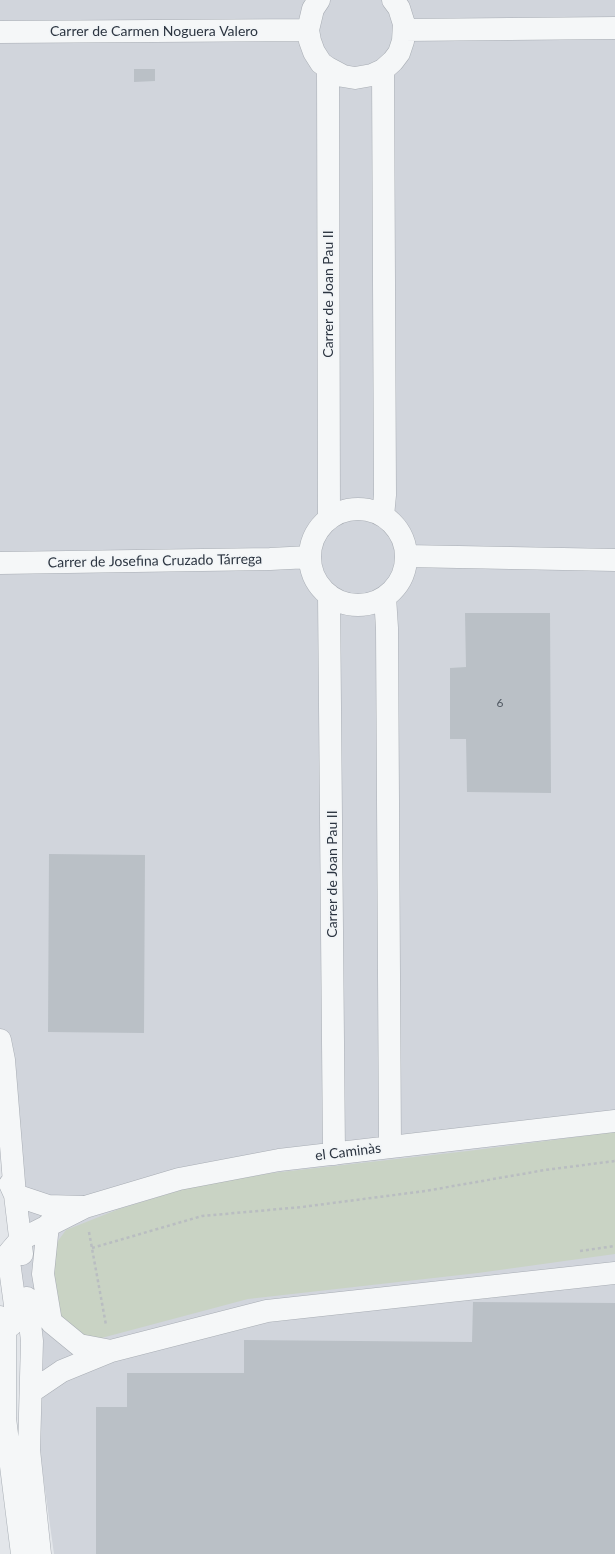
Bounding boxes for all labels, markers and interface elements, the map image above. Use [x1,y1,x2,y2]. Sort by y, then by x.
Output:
street label: Carrer de Carmen Noguera Valero [50,23,258,39]
street label: Carrer de Joan Pau II [320,230,336,358]
street label: Carrer de Josefina Cruzado Tárrega [48,551,262,571]
house number: 6 [497,696,503,710]
street label: Carrer de Joan Pau II [324,810,340,938]
street label: el Caminàs [314,1140,382,1164]

